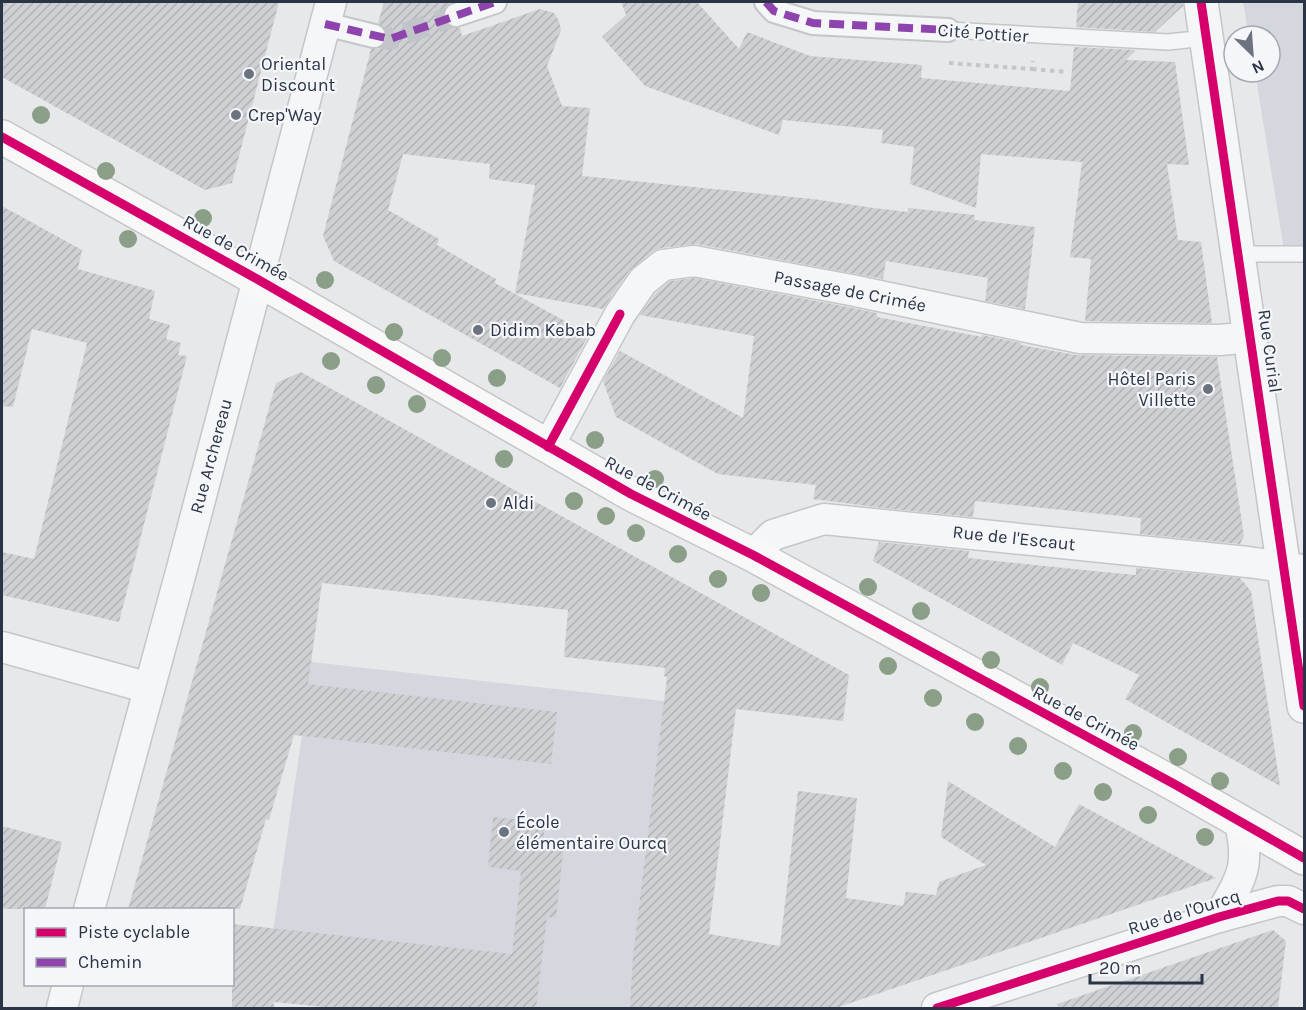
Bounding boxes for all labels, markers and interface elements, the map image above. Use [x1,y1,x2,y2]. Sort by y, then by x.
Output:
street label: Cité Pottier [937,19,1030,47]
north arrow [1222,24,1282,84]
place label: Oriental Discount [261,53,336,96]
text: N [1249,56,1267,78]
marker: Oriental Discount [242,67,256,81]
place label: Crep'Way [248,104,322,126]
marker: Crep'Way [229,108,243,122]
street label: Rue de Crimée [179,210,293,286]
street label: Passage de Crimée [772,265,928,317]
street label: Rue Curial [1253,308,1287,394]
place label: Didim Kebab [490,319,596,341]
marker: Didim Kebab [471,323,485,337]
place label: Hôtel Paris Villette [1108,368,1196,411]
marker: Hôtel Paris Villette [1201,382,1215,396]
street label: Rue Archereau [185,396,237,516]
street label: Rue de Crimée [601,451,715,525]
place label: Aldi [503,492,534,514]
marker: Aldi [484,496,498,510]
street label: Rue de l'Escaut [951,521,1077,555]
street label: Rue de Crimée [1029,681,1143,755]
place label: École élémentaire Ourcq [516,810,667,854]
marker: École élémentaire Ourcq [497,825,511,839]
street label: Rue de l'Ourcq [1125,885,1243,939]
legend [24,908,234,986]
text: Piste cyclable [78,921,190,943]
scale bar [1090,947,1202,985]
text: Chemin [78,951,142,973]
text: 20 m [1099,957,1141,979]

